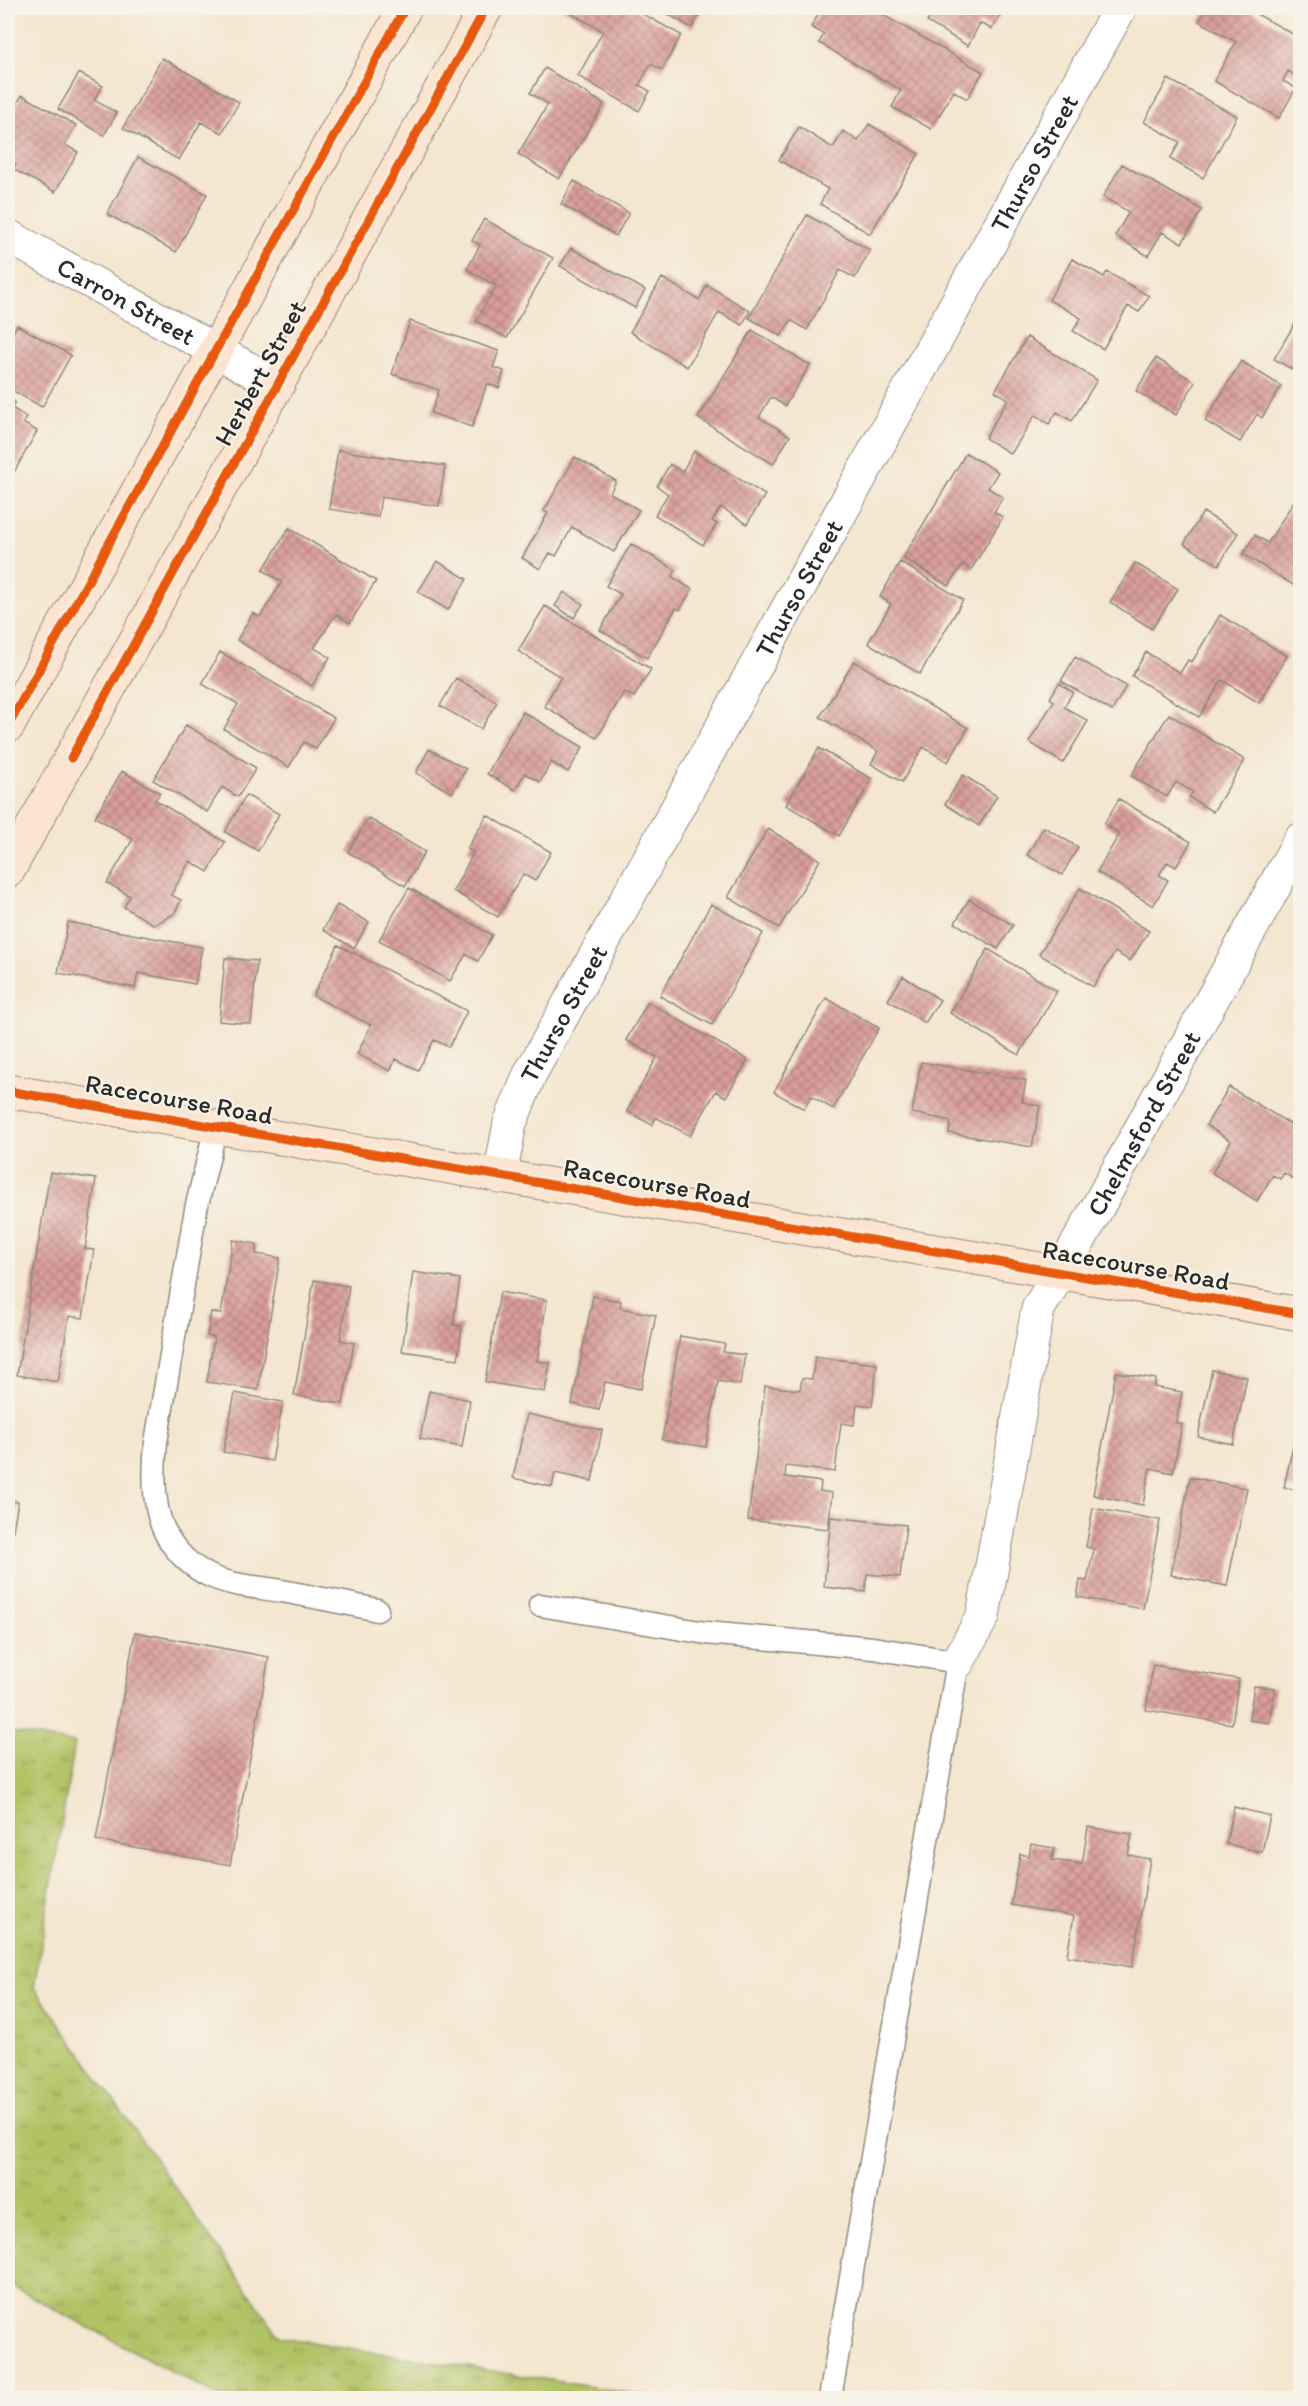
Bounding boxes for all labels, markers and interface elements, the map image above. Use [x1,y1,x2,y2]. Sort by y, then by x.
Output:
street label: Thurso Street [983,88,1085,238]
street label: Carron Street [51,250,201,352]
street label: Herbert Street [207,294,313,451]
street label: Thurso Street [748,514,850,663]
street label: Thurso Street [513,939,615,1088]
street label: Chelmsford Street [1080,1025,1208,1222]
street label: Racecourse Road [83,1067,275,1131]
street label: Racecourse Road [561,1151,753,1215]
street label: Racecourse Road [1040,1233,1232,1297]

